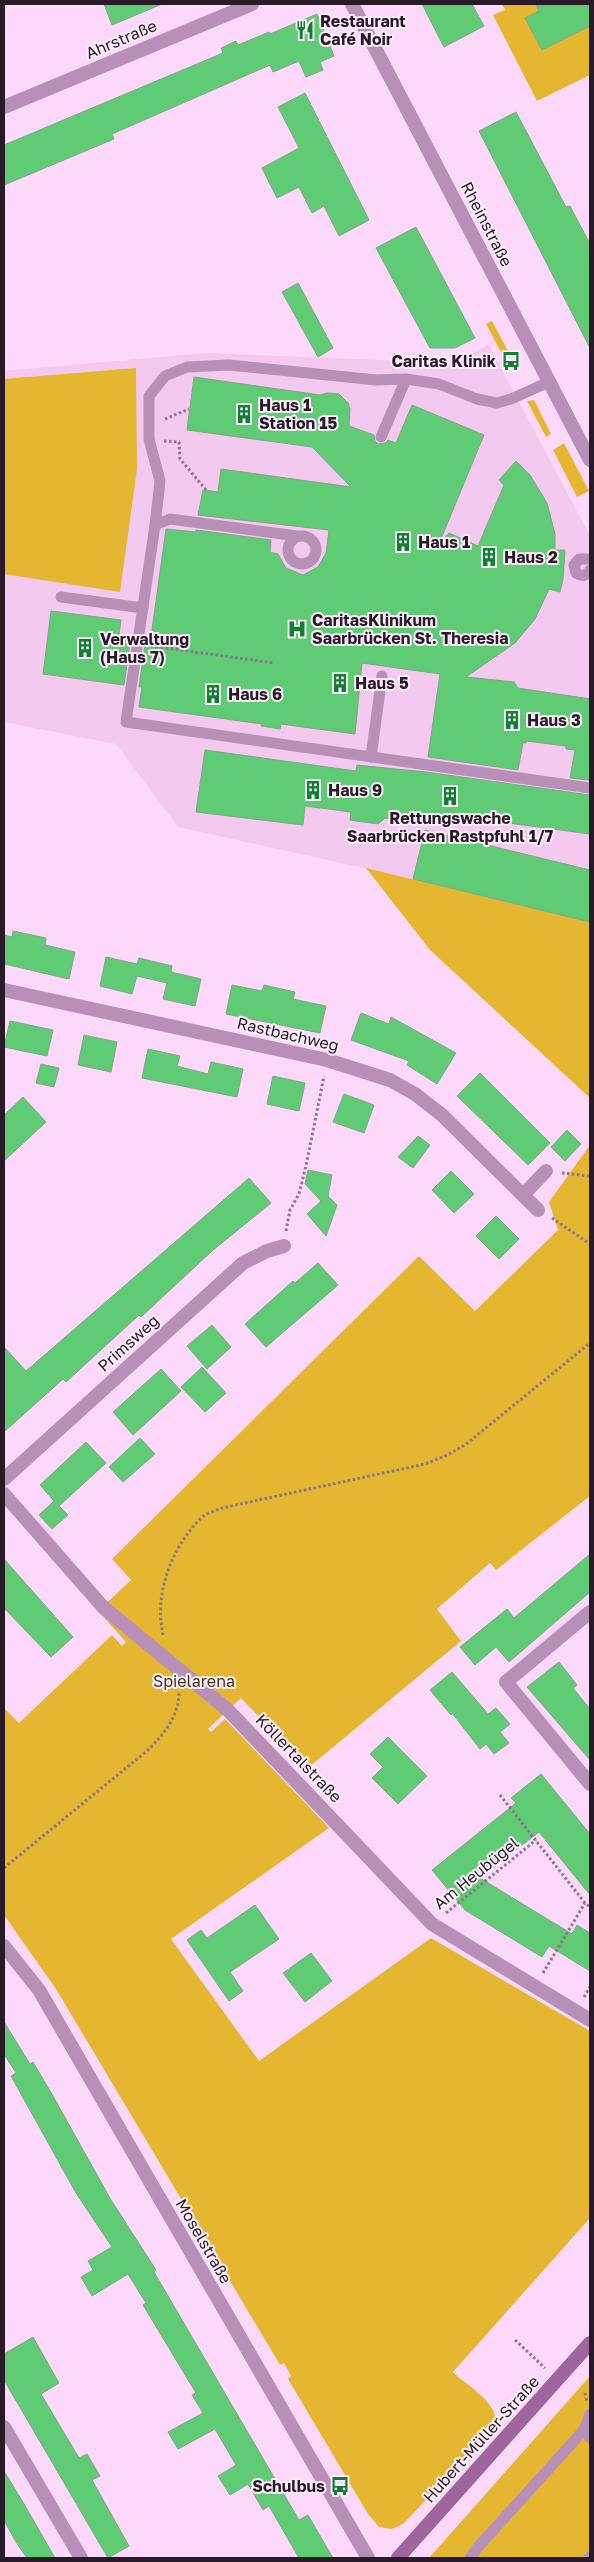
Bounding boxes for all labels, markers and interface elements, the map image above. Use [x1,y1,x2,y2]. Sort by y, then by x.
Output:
place label: Restaurant Café Noir [320,11,406,49]
street label: Ahrstraße [82,15,160,63]
restaurant icon: Restaurant Café Noir [294,19,316,41]
street label: Rheinstraße [457,178,517,270]
bus stop icon: Caritas Klinik [500,350,522,372]
place label: Caritas Klinik [391,351,497,371]
place label: Haus 1 Station 15 [259,395,338,433]
building icon: Haus 1 Station 15 [233,403,255,425]
building icon: Haus 1 [392,531,414,553]
place label: Haus 1 [418,532,470,552]
building icon: Haus 2 [478,546,500,568]
place label: Haus 2 [504,547,558,567]
place label: CaritasKlinikum Saarbrücken St. Theresia [312,610,508,648]
hospital icon: CaritasKlinikum Saarbrücken St. Theresia [286,618,308,640]
place label: Verwaltung (Haus 7) [100,629,189,667]
building icon: Verwaltung (Haus 7) [74,637,96,659]
building icon: Haus 5 [329,672,351,694]
place label: Haus 5 [355,673,409,693]
building icon: Haus 6 [202,683,224,705]
place label: Haus 6 [228,684,282,704]
building icon: Haus 3 [501,709,523,731]
place label: Haus 3 [527,710,581,730]
building icon: Haus 9 [302,779,324,801]
place label: Haus 9 [328,780,382,800]
building icon: Rettungswache Saarbrücken Rastpfuhl 1/7 [439,785,461,807]
place label: Rettungswache Saarbrücken Rastpfuhl 1/7 [347,808,554,846]
street label: Rastbachweg [235,1013,341,1055]
street label: Primsweg [93,1310,163,1376]
park label: Spielarena [153,1671,235,1691]
street label: Köllertalstraße [252,1710,346,1806]
street label: Am Heubügel [429,1833,523,1913]
street label: Moselstraße [172,2195,236,2287]
street label: Hubert-Müller-Straße [419,2371,543,2507]
bus stop icon: Schulbus [329,2475,351,2497]
place label: Schulbus [252,2476,325,2496]

